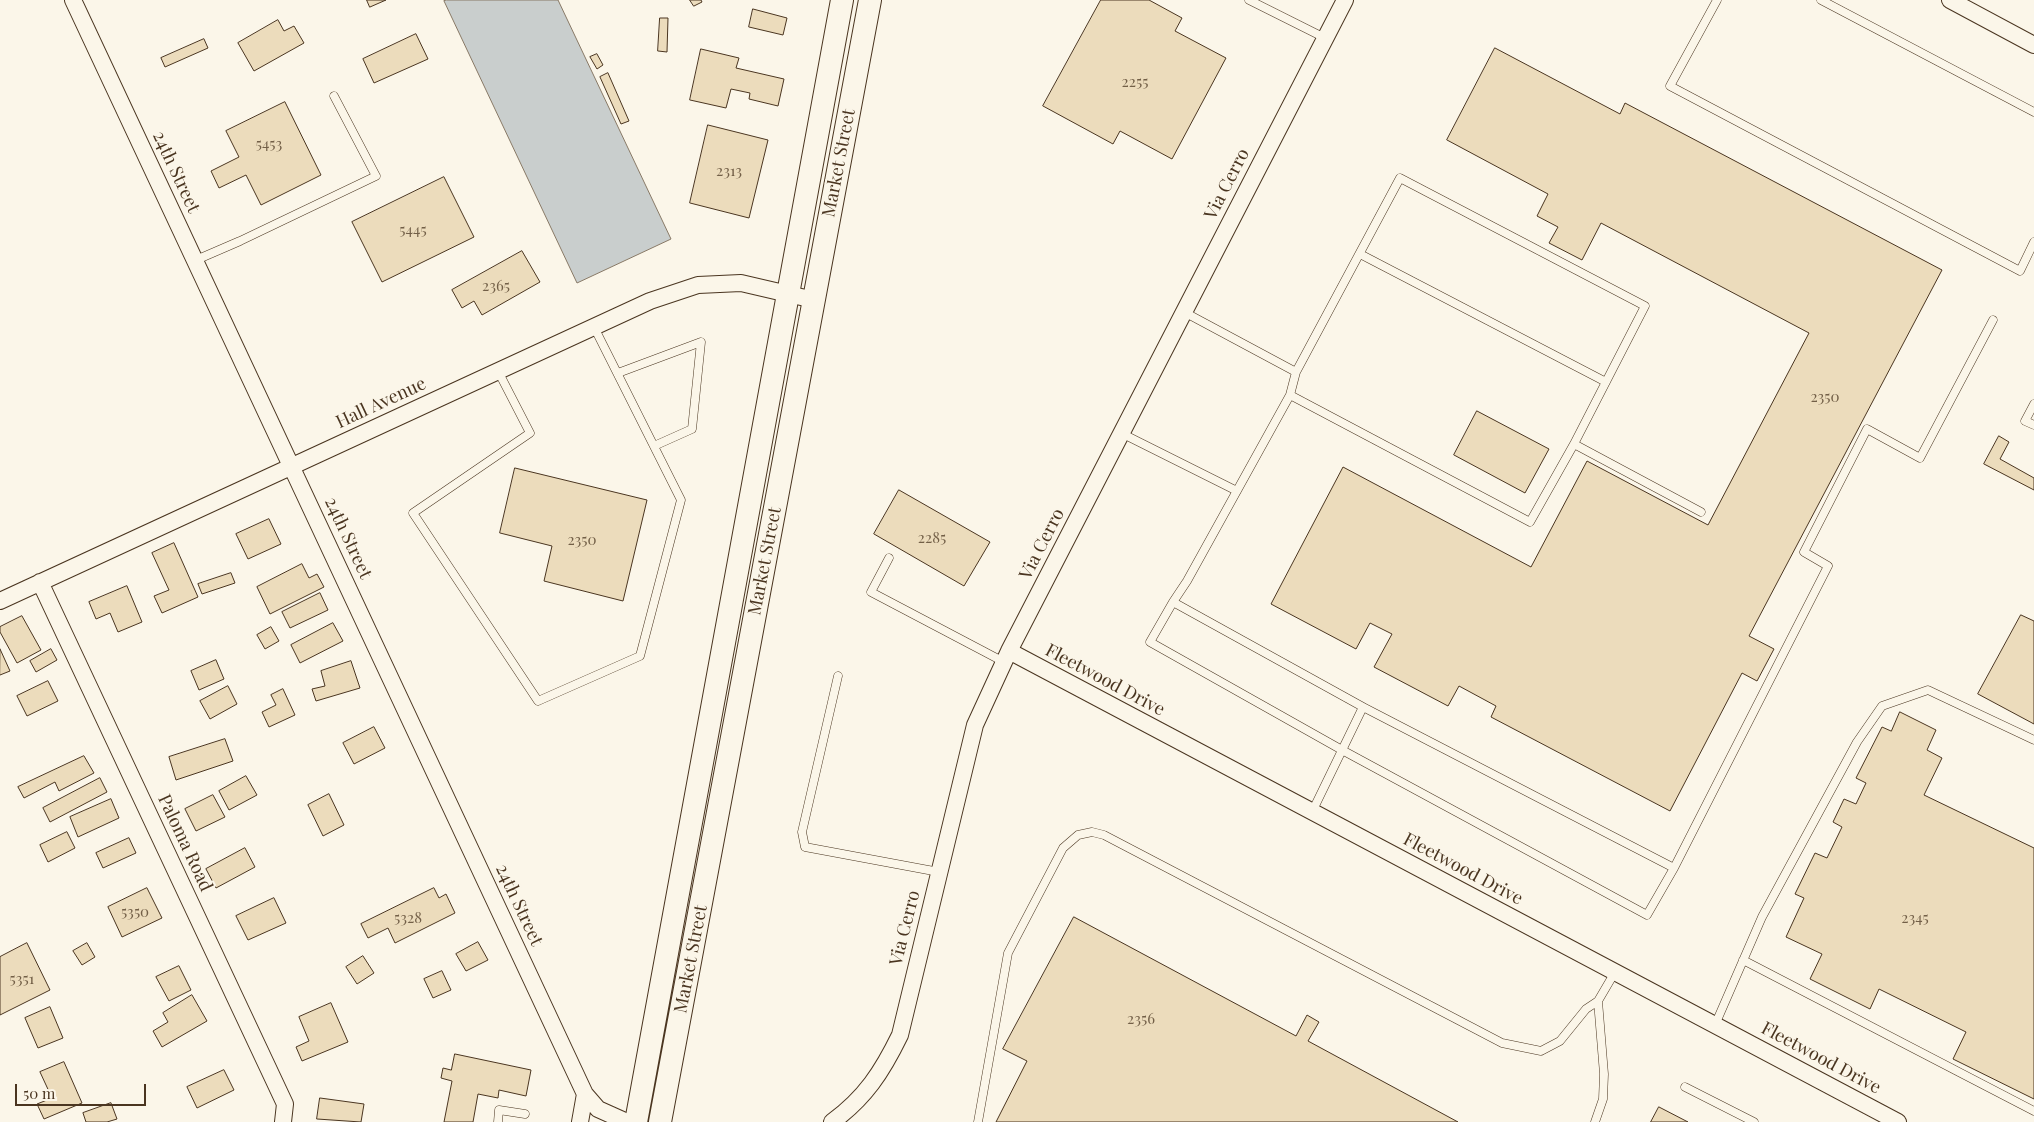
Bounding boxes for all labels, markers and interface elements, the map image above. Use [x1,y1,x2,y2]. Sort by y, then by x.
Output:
house number: 2255 [1122,73,1148,91]
street label: Market Street [818,107,860,219]
street label: 24th Street [148,128,204,216]
house number: 5453 [256,135,282,153]
street label: Via Cerro [1200,145,1254,223]
house number: 2313 [716,162,742,180]
house number: 5445 [399,221,427,239]
house number: 2365 [482,277,510,295]
street label: Hall Avenue [333,373,429,433]
house number: 2350 [1810,388,1840,406]
street label: 24th Street [320,494,376,582]
street label: Market Street [744,505,786,617]
street label: Via Cerro [1015,505,1069,583]
house number: 2285 [918,529,946,547]
house number: 2350 [567,531,597,549]
street label: Fleetwood Drive [1042,639,1168,721]
street label: Paloma Road [153,791,217,895]
street label: Fleetwood Drive [1400,828,1526,910]
street label: 24th Street [491,861,547,949]
street label: Via Cerro [885,888,925,968]
house number: 5350 [121,903,149,921]
street label: Market Street [670,903,712,1015]
house number: 5328 [394,909,422,927]
house number: 2345 [1901,909,1929,927]
house number: 5351 [10,970,34,988]
house number: 2356 [1127,1010,1155,1028]
street label: Fleetwood Drive [1758,1017,1884,1099]
scale bar [18,1074,149,1106]
text: 50 m [23,1083,55,1103]

